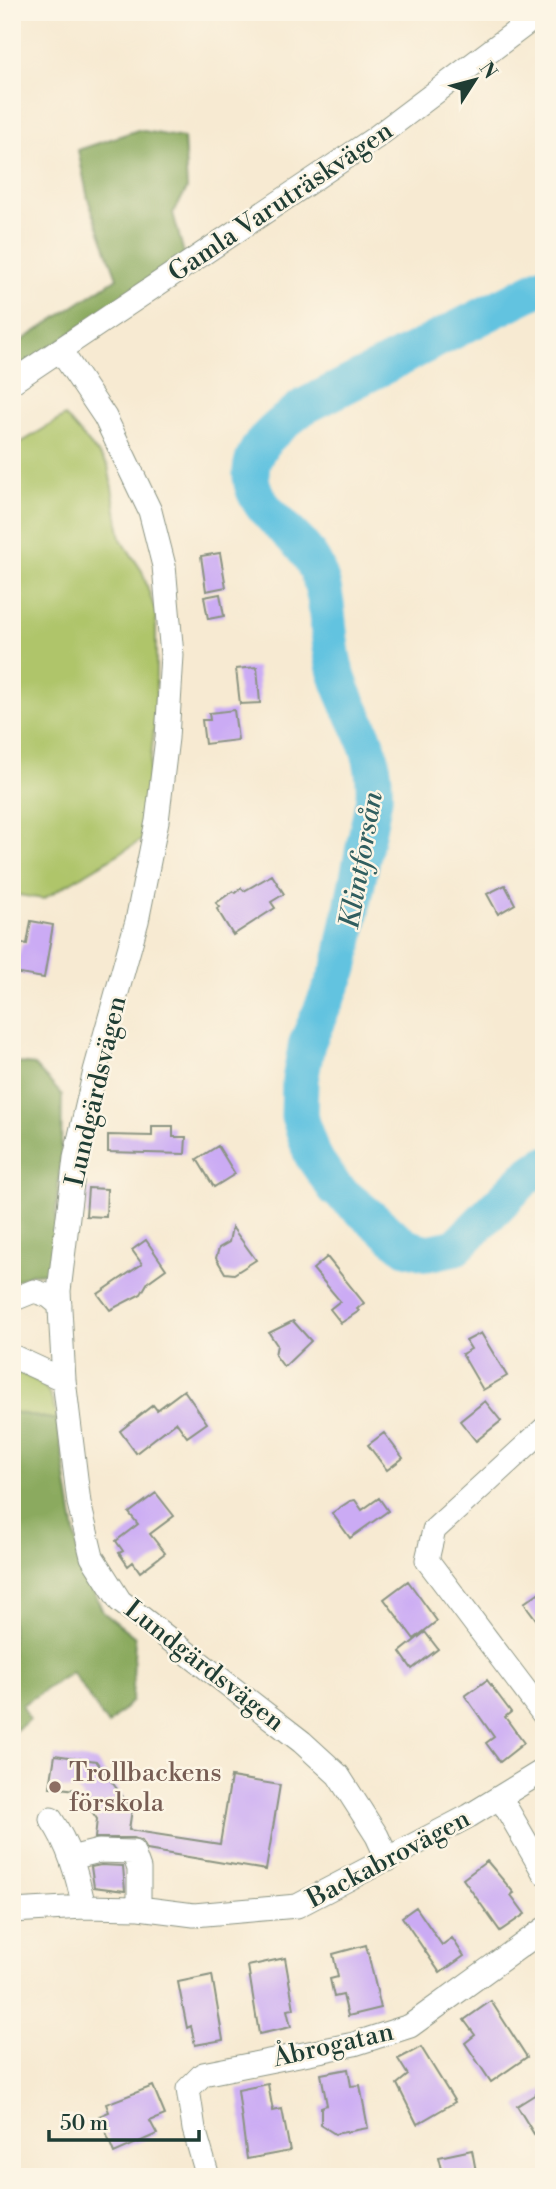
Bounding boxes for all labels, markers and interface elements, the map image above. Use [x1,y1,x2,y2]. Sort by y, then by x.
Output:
north arrow [440,46,510,116]
text: N [474,57,502,84]
street label: Gamla Varuträskvägen [162,115,399,289]
water label: Klintforsån [332,788,391,932]
street label: Lundgärdsvägen [59,993,133,1190]
street label: Lundgärdsvägen [118,1593,291,1738]
place label: Trollbackens förskola [69,1757,222,1819]
marker: Trollbackens förskola [47,1779,63,1795]
street label: Backabrovägen [301,1803,475,1916]
street label: Åbrogatan [269,2015,397,2075]
scale bar [49,2098,200,2142]
text: 50 m [60,2111,108,2137]

